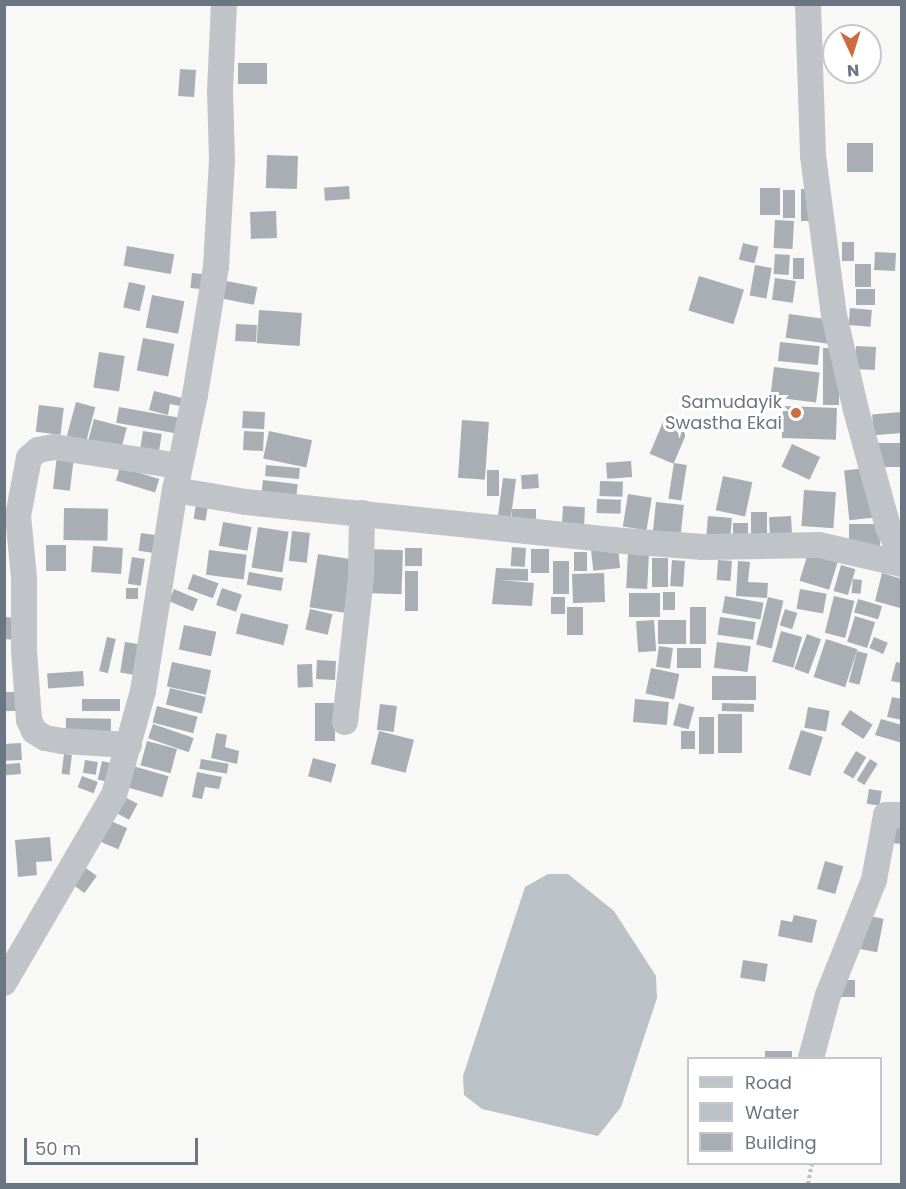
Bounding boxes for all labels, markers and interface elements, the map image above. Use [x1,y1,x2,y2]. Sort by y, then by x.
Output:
north arrow [822,24,882,84]
text: N [846,59,860,82]
place label: Samudayik Swastha Ekai [665,392,782,434]
marker: Samudayik Swastha Ekai [787,404,805,422]
legend [687,1057,882,1165]
text: Road [745,1070,792,1095]
text: Water [745,1100,799,1125]
scale bar [27,1126,201,1164]
text: Building [745,1130,817,1155]
text: 50 m [35,1136,81,1161]

